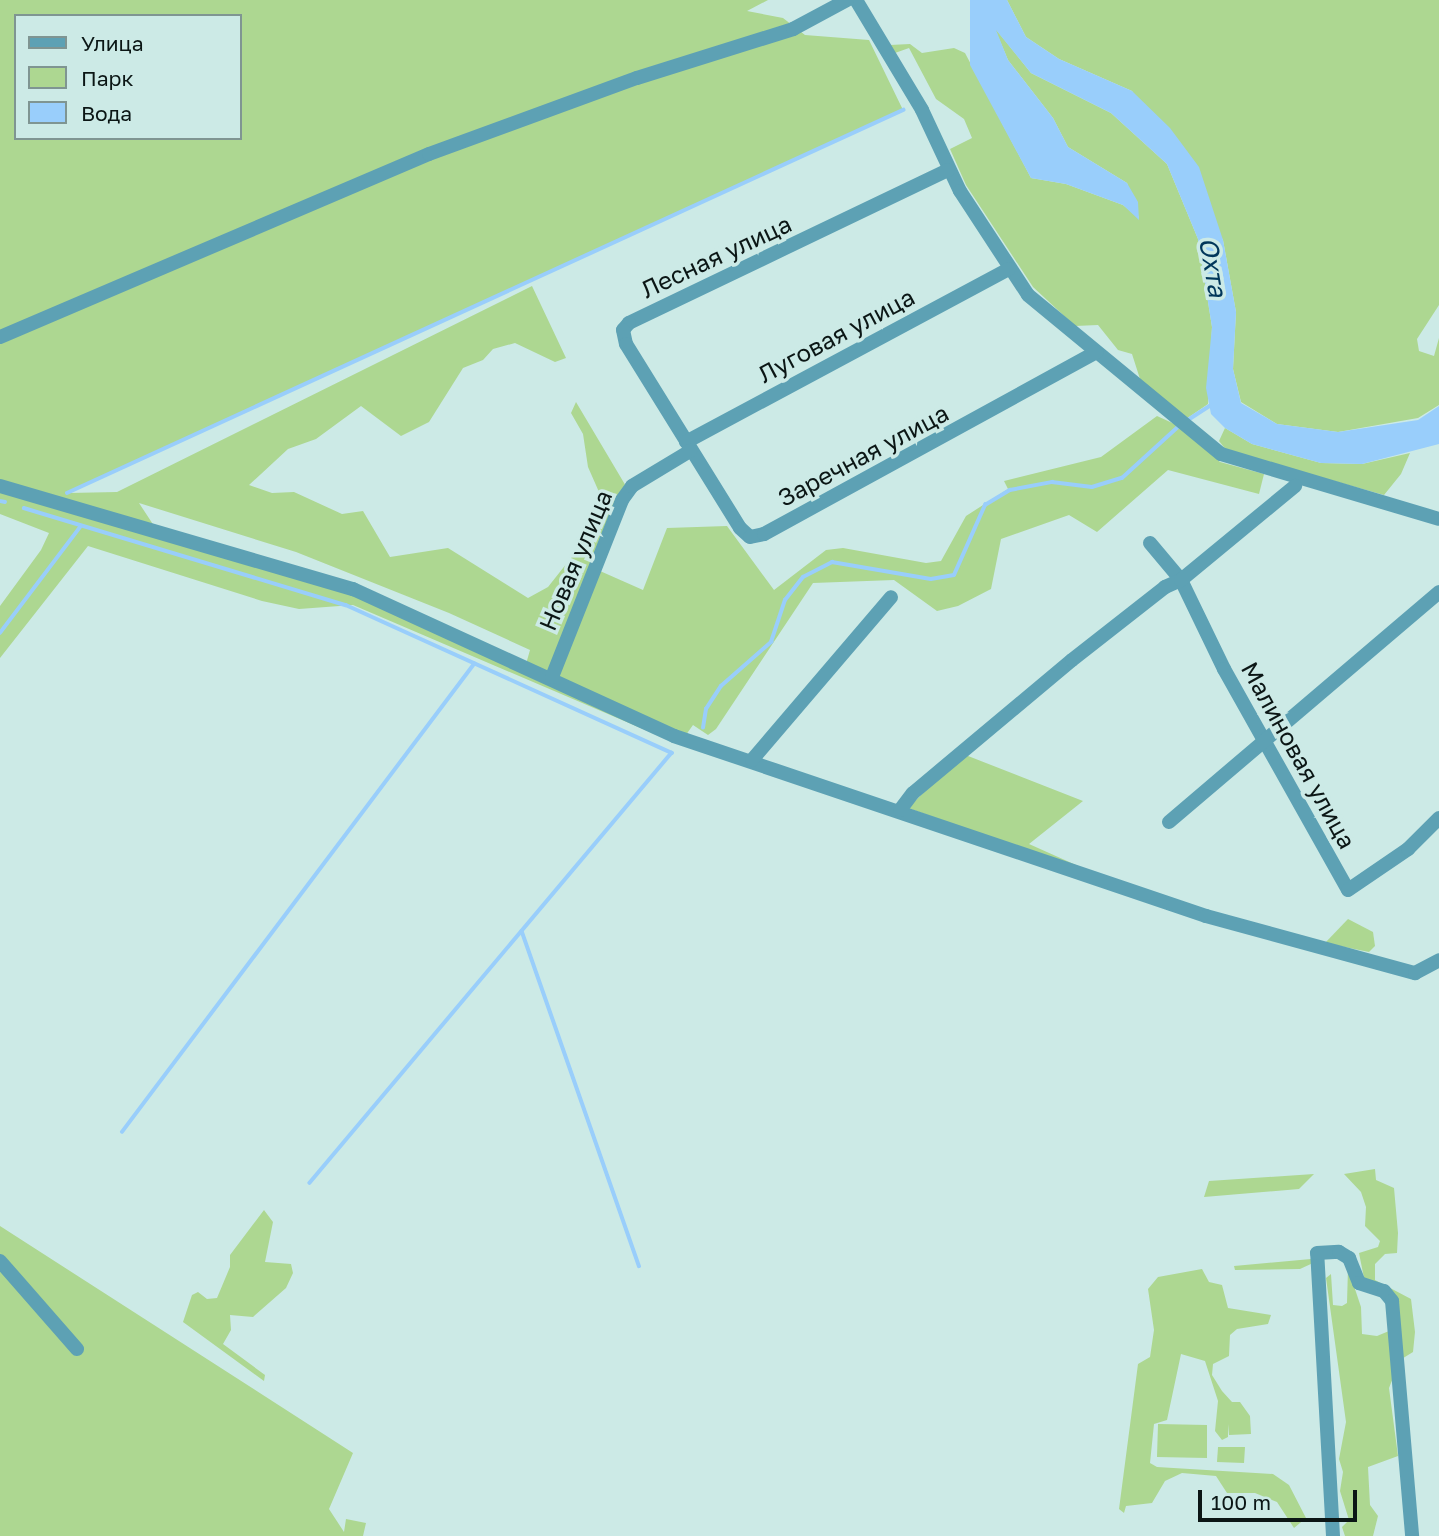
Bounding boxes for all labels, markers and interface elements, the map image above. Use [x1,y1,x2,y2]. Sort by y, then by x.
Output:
legend [14,14,242,140]
text: Улица [81,30,144,56]
text: Парк [81,65,134,91]
text: Вода [81,100,132,126]
street label: Лесная улица [636,209,796,303]
water label: Охта [1192,235,1234,299]
street label: Луговая улица [753,282,919,388]
street label: Заречная улица [773,398,953,512]
street label: Новая улица [532,485,618,635]
street label: Малиновая улица [1236,657,1362,853]
scale bar [1201,1476,1360,1520]
text: 100 m [1211,1489,1271,1515]

